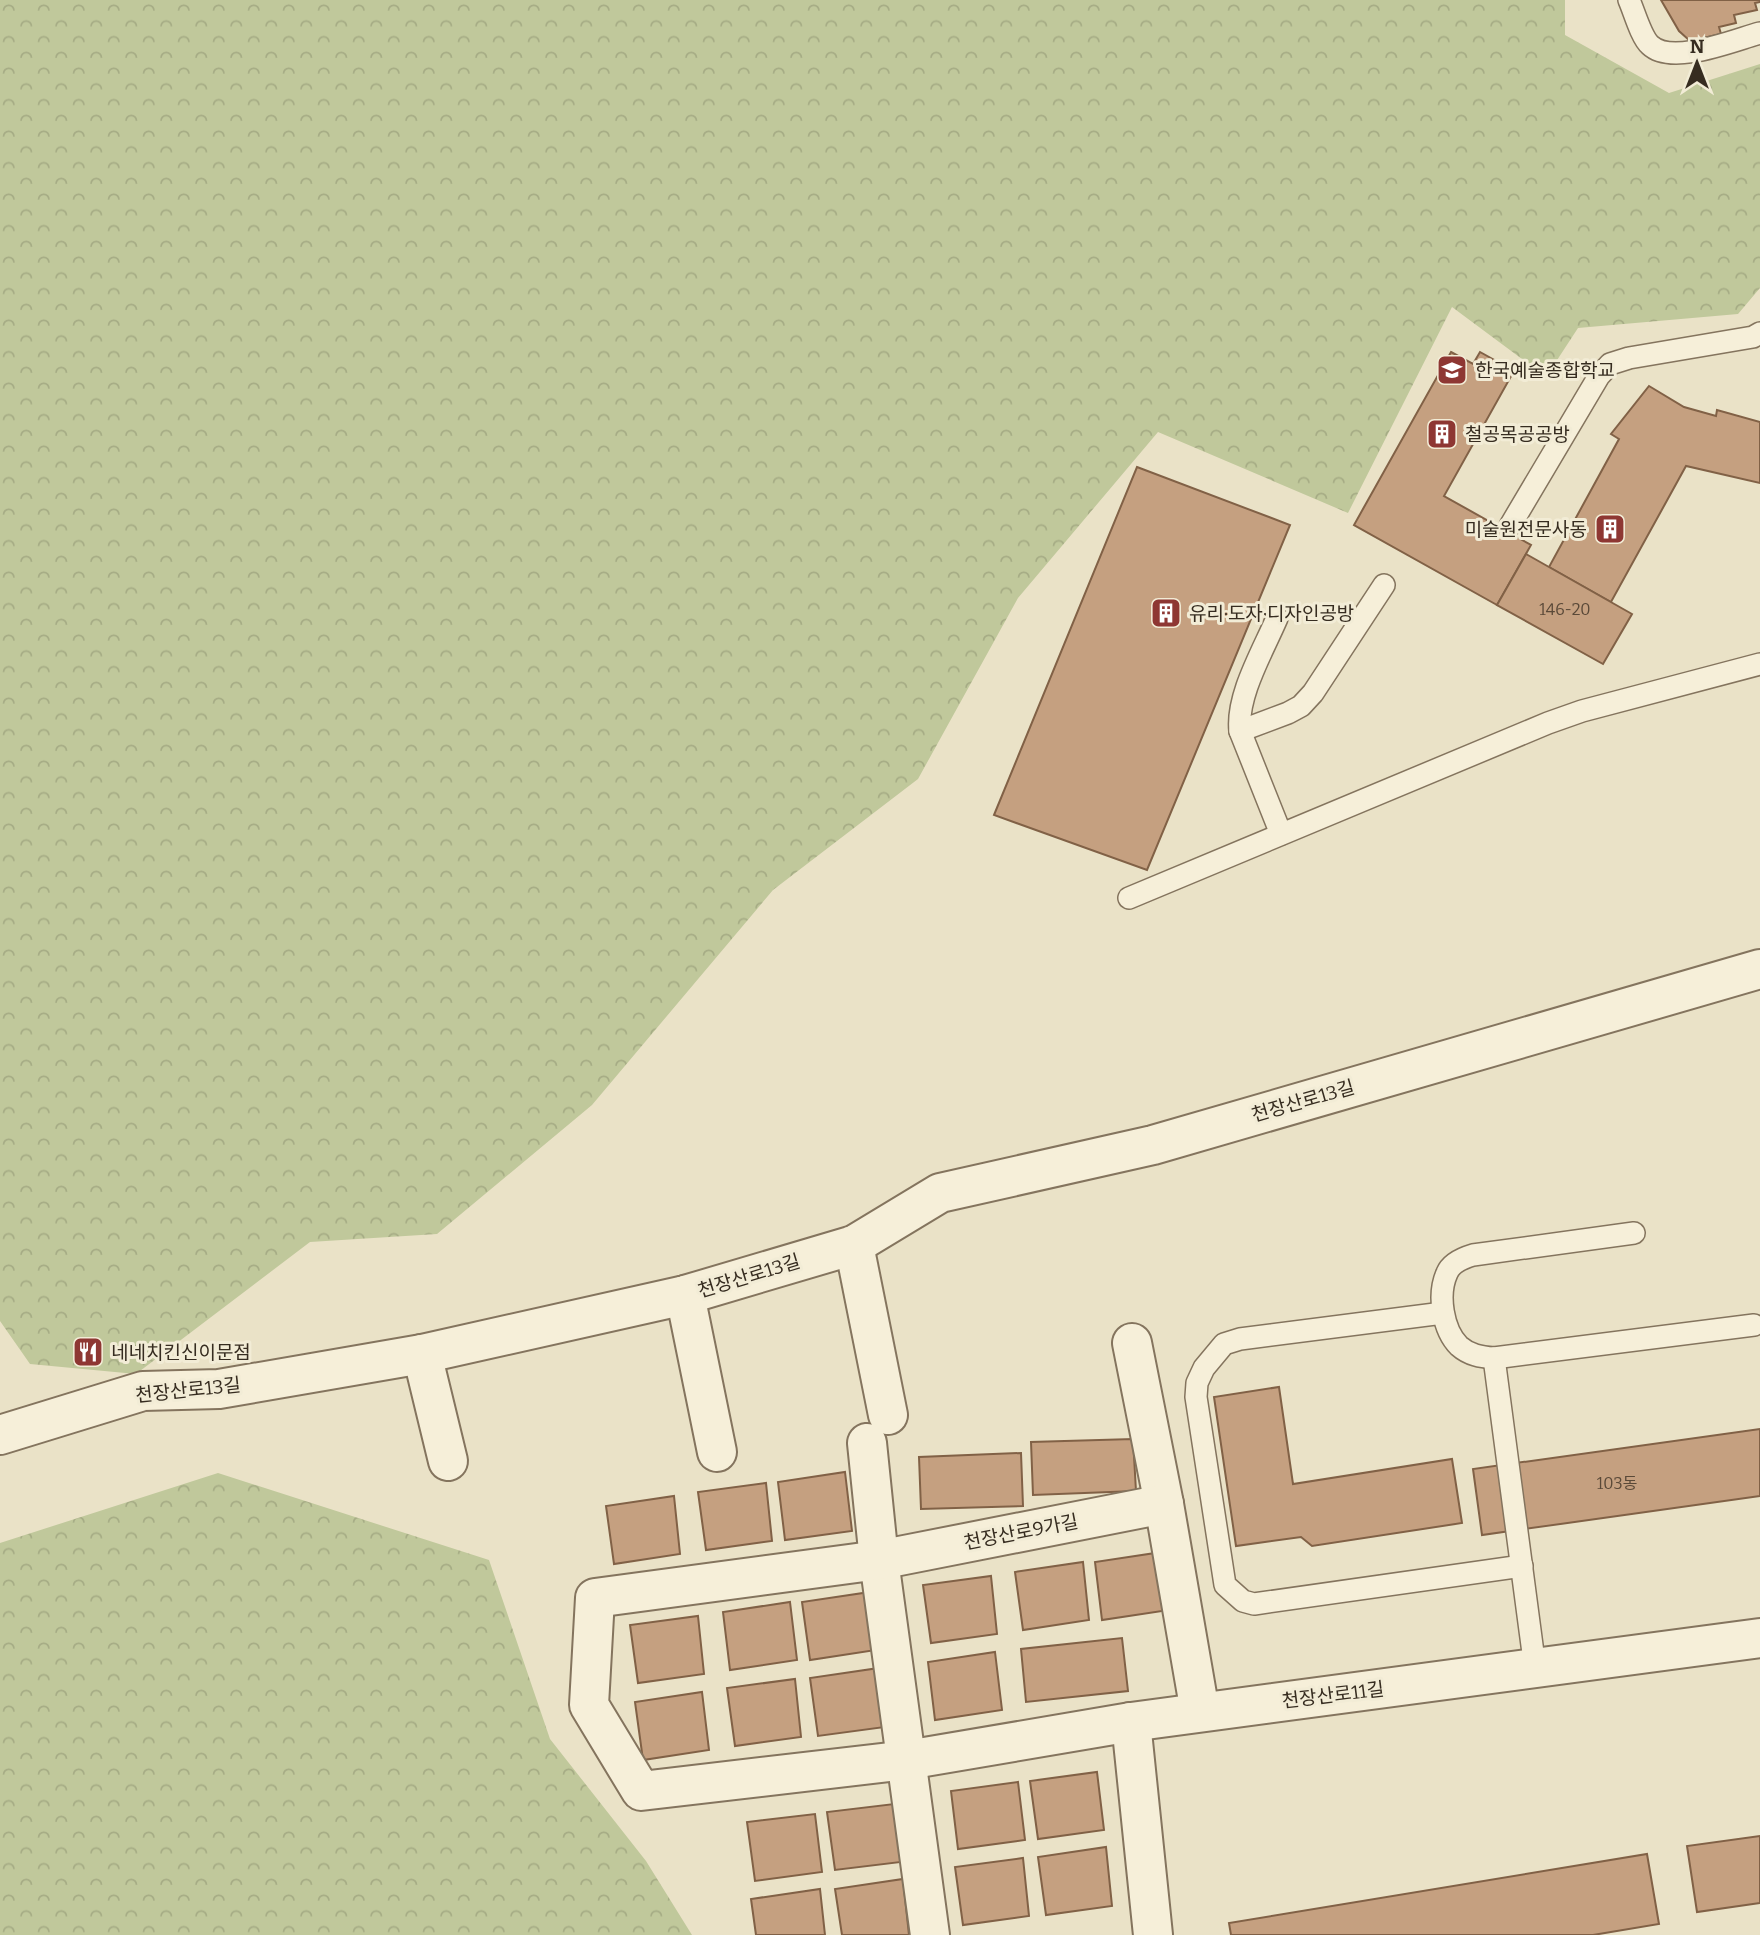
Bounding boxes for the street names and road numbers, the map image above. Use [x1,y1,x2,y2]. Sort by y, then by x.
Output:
street label: 천장산로13길 [1249,1075,1357,1127]
street label: 천장산로13길 [695,1250,803,1302]
street label: 천장산로13길 [134,1373,242,1407]
street label: 천장산로9가길 [962,1510,1080,1554]
street label: 천장산로11길 [1281,1677,1385,1713]

